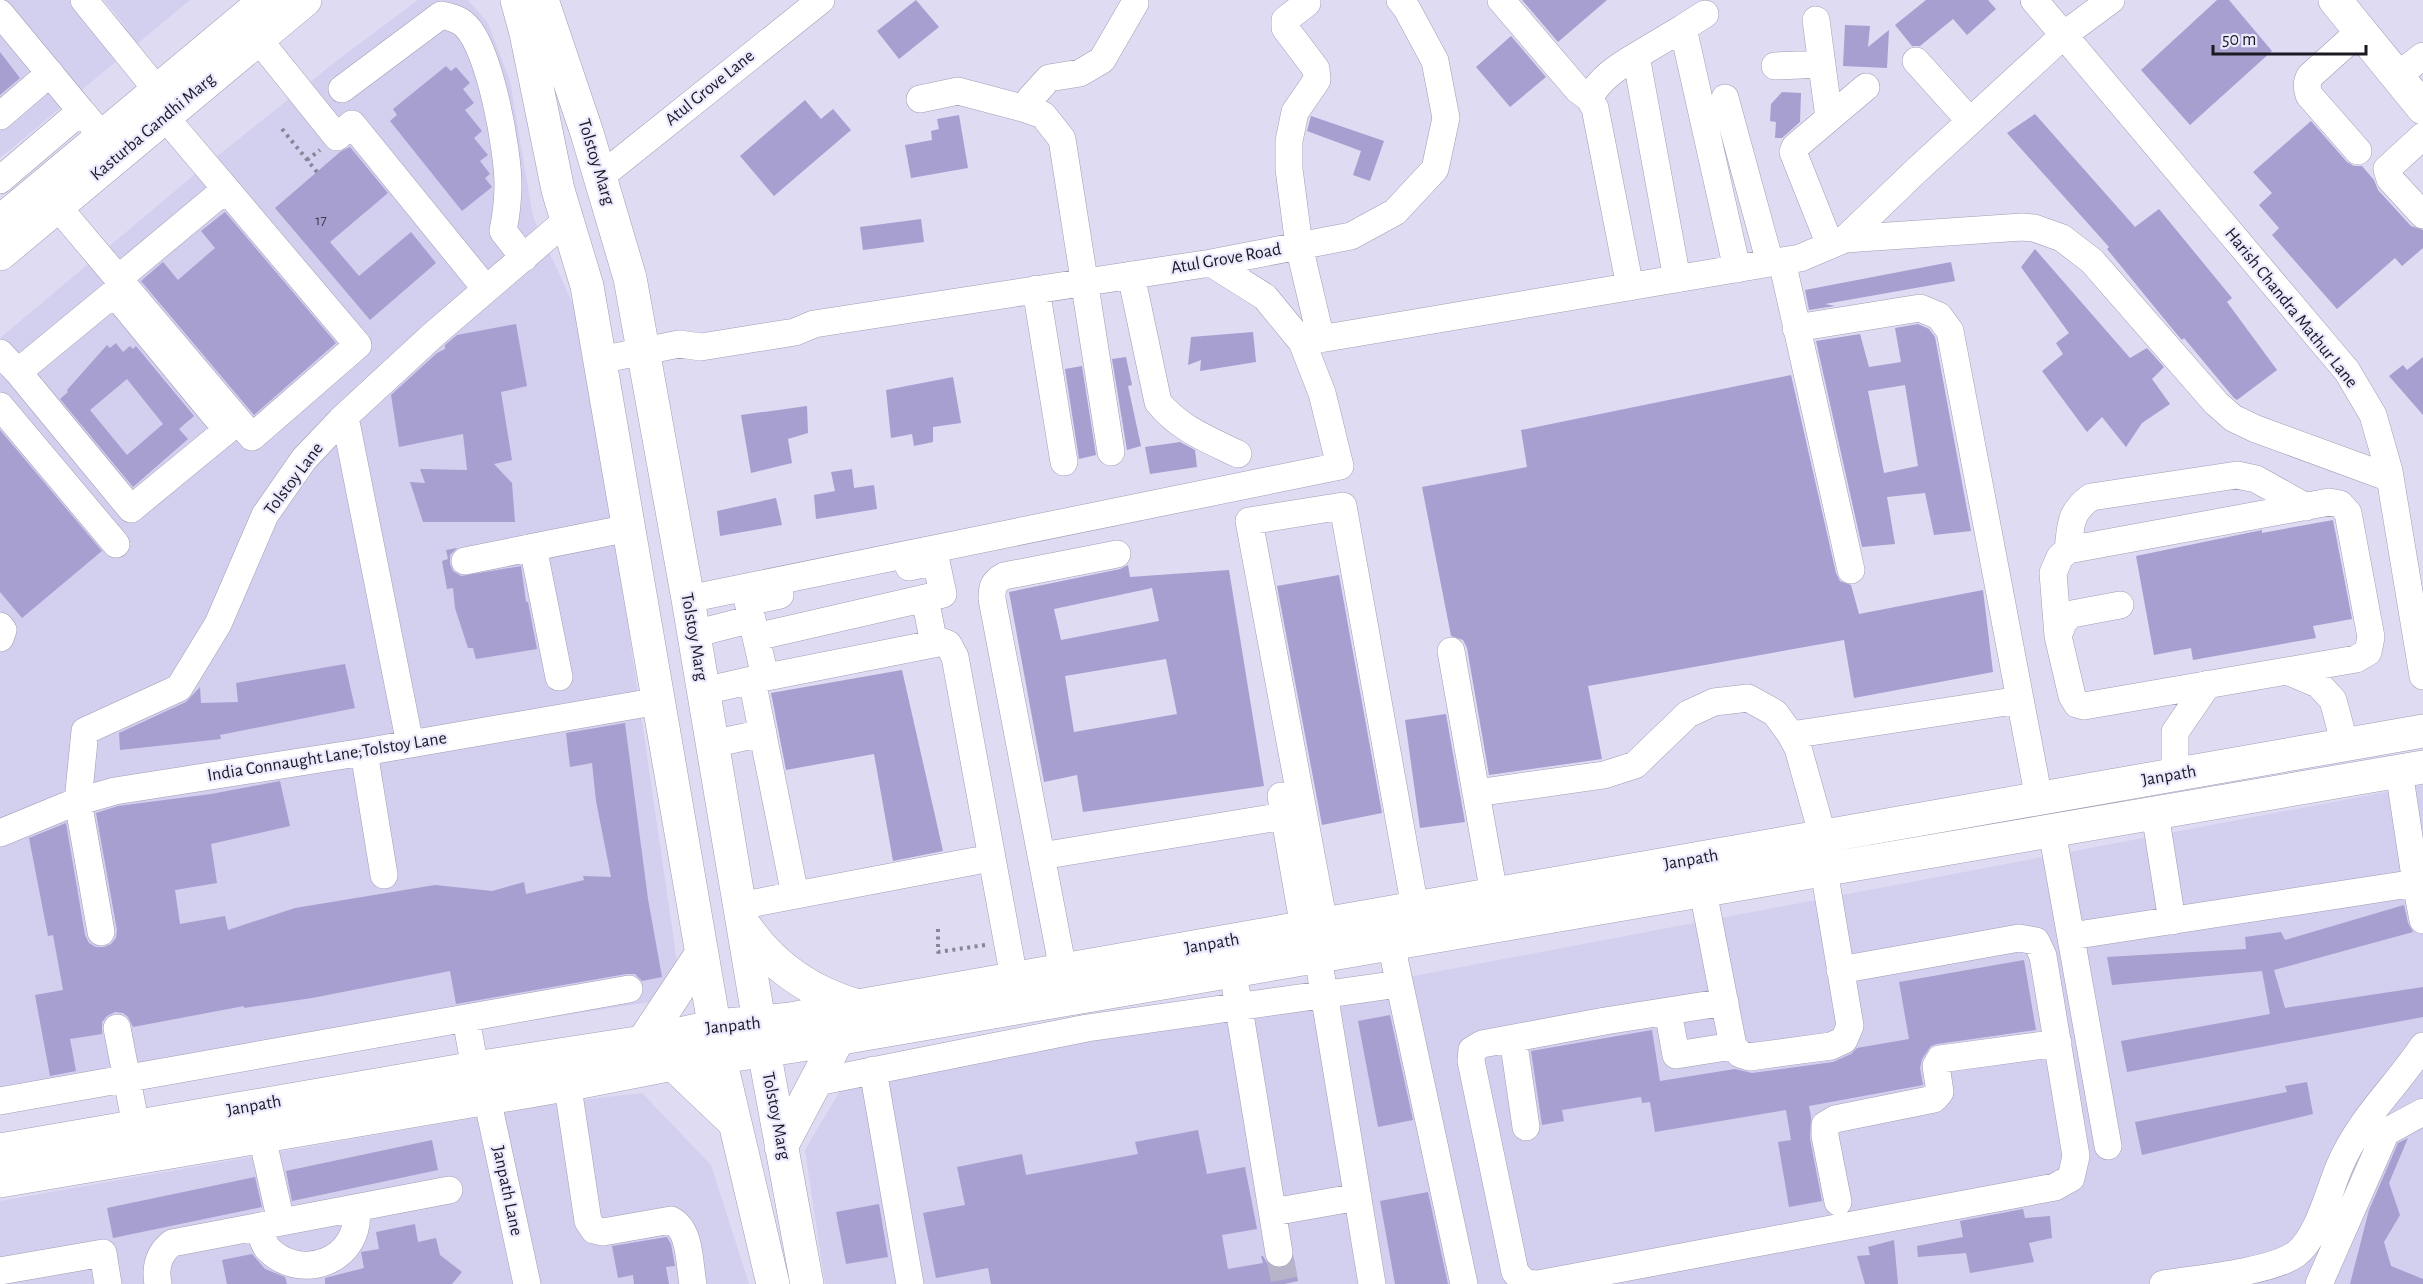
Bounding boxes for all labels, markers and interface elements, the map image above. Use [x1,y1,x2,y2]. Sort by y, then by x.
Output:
scale bar [2213,18,2366,56]
text: 50 m [2222,31,2256,49]
street label: Atul Grove Lane [662,47,758,129]
street label: Kasturba Gandhi Marg [87,70,219,184]
street label: Tolstoy Marg [574,117,618,207]
house number: 17 [315,213,327,228]
street label: Harish Chandra Mathur Lane [2221,225,2361,391]
street label: Atul Grove Road [1169,240,1283,278]
street label: Tolstoy Lane [261,439,327,519]
street label: Tolstoy Marg [677,592,711,683]
street label: India Connaught Lane;Tolstoy Lane [206,729,448,785]
street label: Janpath [2140,762,2198,790]
street label: Janpath [1662,846,1720,874]
street label: Janpath [1183,930,1241,958]
street label: Janpath [705,1014,761,1038]
street label: Tolstoy Marg [759,1071,793,1162]
street label: Janpath [225,1092,283,1120]
street label: Janpath Lane [489,1144,525,1238]

